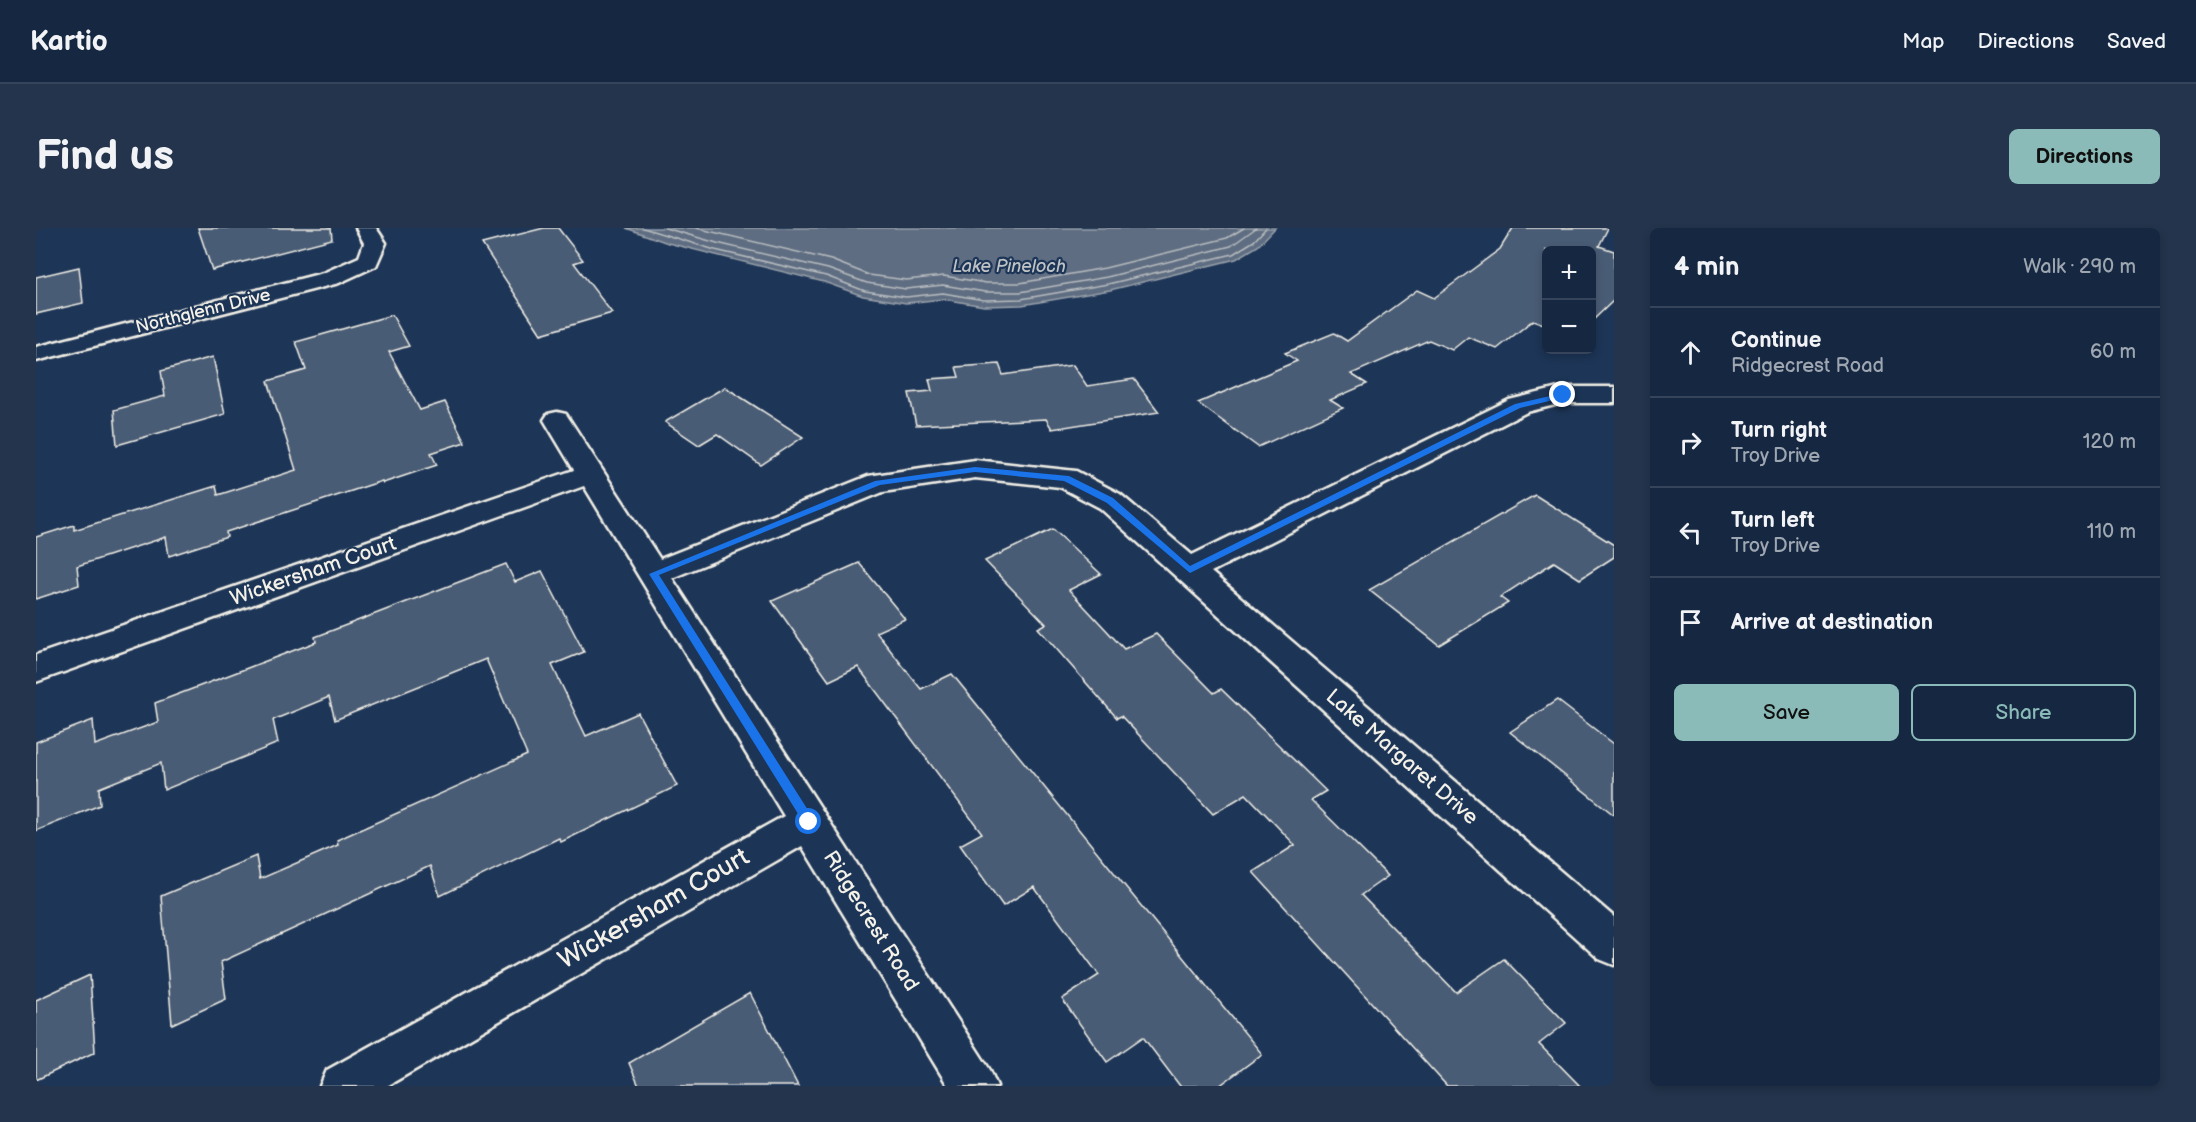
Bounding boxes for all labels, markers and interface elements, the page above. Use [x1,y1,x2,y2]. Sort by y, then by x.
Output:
text: Kartio [30,25,108,58]
text: Map [1902,29,1945,54]
text: Directions [1978,29,2074,54]
text: Saved [2107,29,2166,54]
button: Directions [2009,129,2160,184]
text: Find us [36,131,174,182]
map controls [1542,246,1596,354]
button: + [1542,246,1596,300]
text: 4 min [1674,252,1739,283]
text: Walk · 290 m [2023,255,2136,279]
water label: Lake Pineloch [952,256,1066,277]
street label: Northglenn Drive [133,284,273,338]
button: − [1542,300,1596,354]
text: Continue [1731,327,1821,354]
icon: ahead [1674,336,1707,369]
text: 60 m [2090,340,2136,364]
text: Ridgecrest Road [1731,354,1884,378]
route end [1549,381,1575,407]
text: Turn right [1731,417,1827,444]
icon: right [1674,426,1707,459]
text: 120 m [2083,430,2136,454]
text: Troy Drive [1731,444,1820,468]
text: Turn left [1731,507,1815,534]
icon: left [1674,516,1707,549]
text: 110 m [2087,520,2136,544]
street label: Wickersham Court [227,531,400,611]
text: Troy Drive [1731,534,1820,558]
icon: arrive [1674,606,1707,639]
text: Arrive at destination [1731,609,1933,636]
street label: Lake Margaret Drive [1321,684,1483,830]
button: Save [1674,684,1899,741]
button: Share [1911,684,2136,741]
route start [795,808,821,834]
street label: Wickersham Court [553,842,755,976]
street label: Ridgecrest Road [818,846,924,996]

